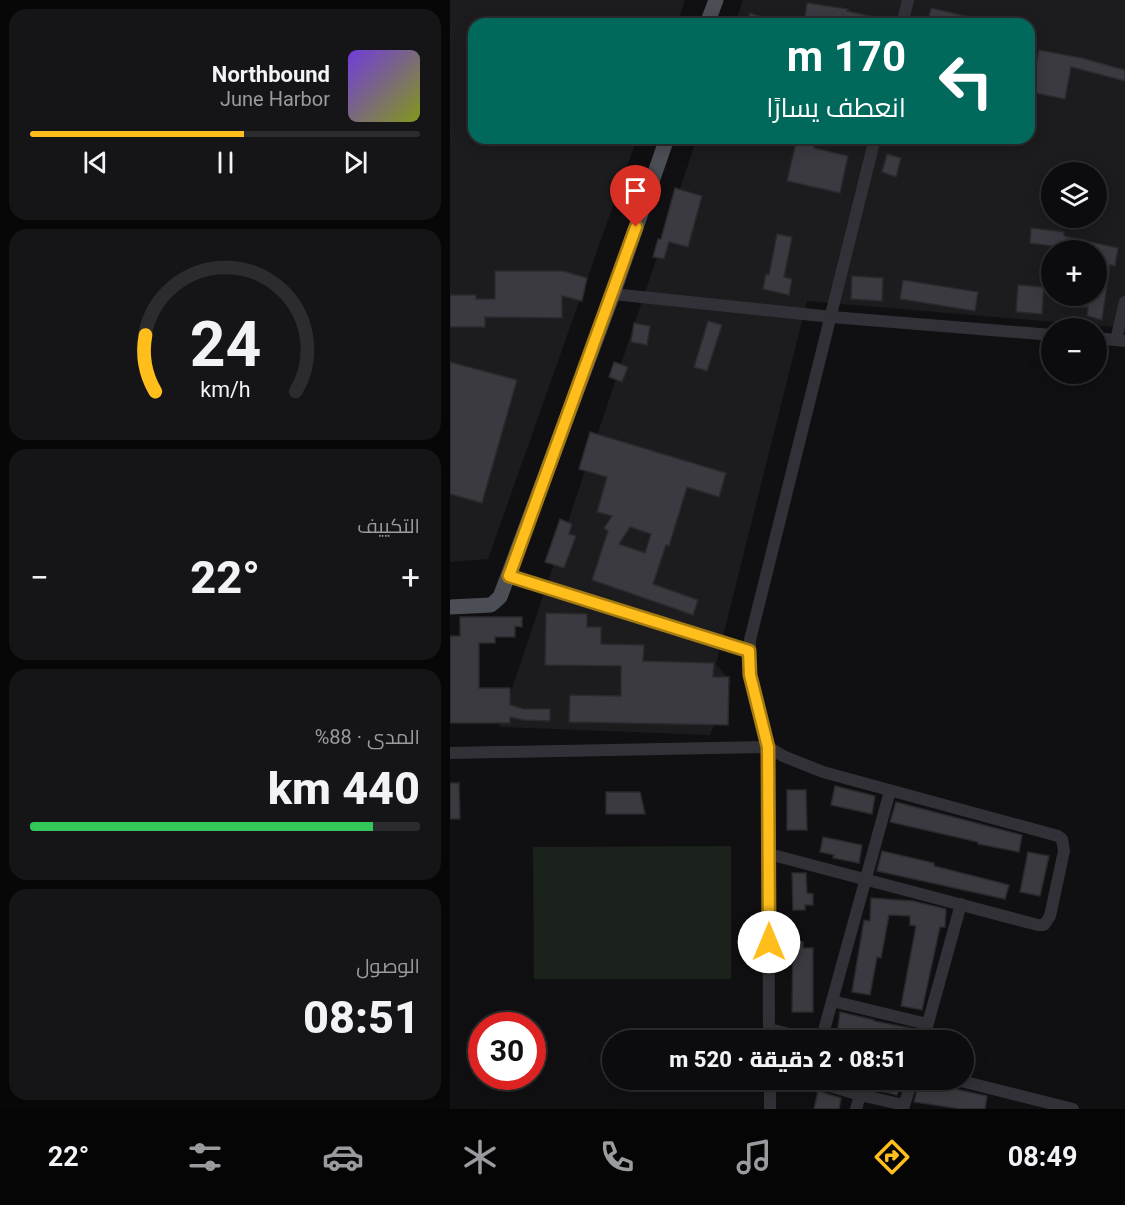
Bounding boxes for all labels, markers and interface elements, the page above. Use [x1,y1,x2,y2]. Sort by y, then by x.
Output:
text: 170 m [787,32,906,81]
icon: left [927,42,1005,120]
text: Northbound [212,62,330,87]
text: June Harbor [220,87,330,111]
text: انعطف يسارًا [766,92,906,124]
icon: previous [79,146,112,179]
icon: pause [209,146,242,179]
icon: next [339,146,372,179]
map controls [1041,162,1107,384]
button: layers [1041,162,1107,228]
pin [610,165,661,227]
icon: arrive [619,174,652,207]
button: + [1041,240,1107,306]
text: 24 [189,308,261,381]
button: − [1041,318,1107,384]
text: km/h [200,377,250,402]
text: التكييف [357,514,420,538]
text: 22° [190,551,260,604]
text: − [30,558,49,597]
text: + [401,558,420,597]
text: المدى · 88% [315,725,420,749]
text: 440 km [268,762,420,815]
position arrow [737,910,801,974]
text: الوصول [356,954,420,978]
text: 08:51 [303,991,420,1044]
speed limit sign: 30 [468,1012,546,1090]
text: 08:51 · 2 دقيقة · 520 m [669,1047,907,1072]
icon: filters [184,1136,226,1178]
icon: car [322,1136,364,1178]
icon: climate [459,1136,501,1178]
icon: phone [596,1136,638,1178]
icon: music [733,1136,775,1178]
icon: directions [871,1136,913,1178]
text: 22° [48,1141,89,1173]
text: 08:49 [1008,1141,1077,1173]

